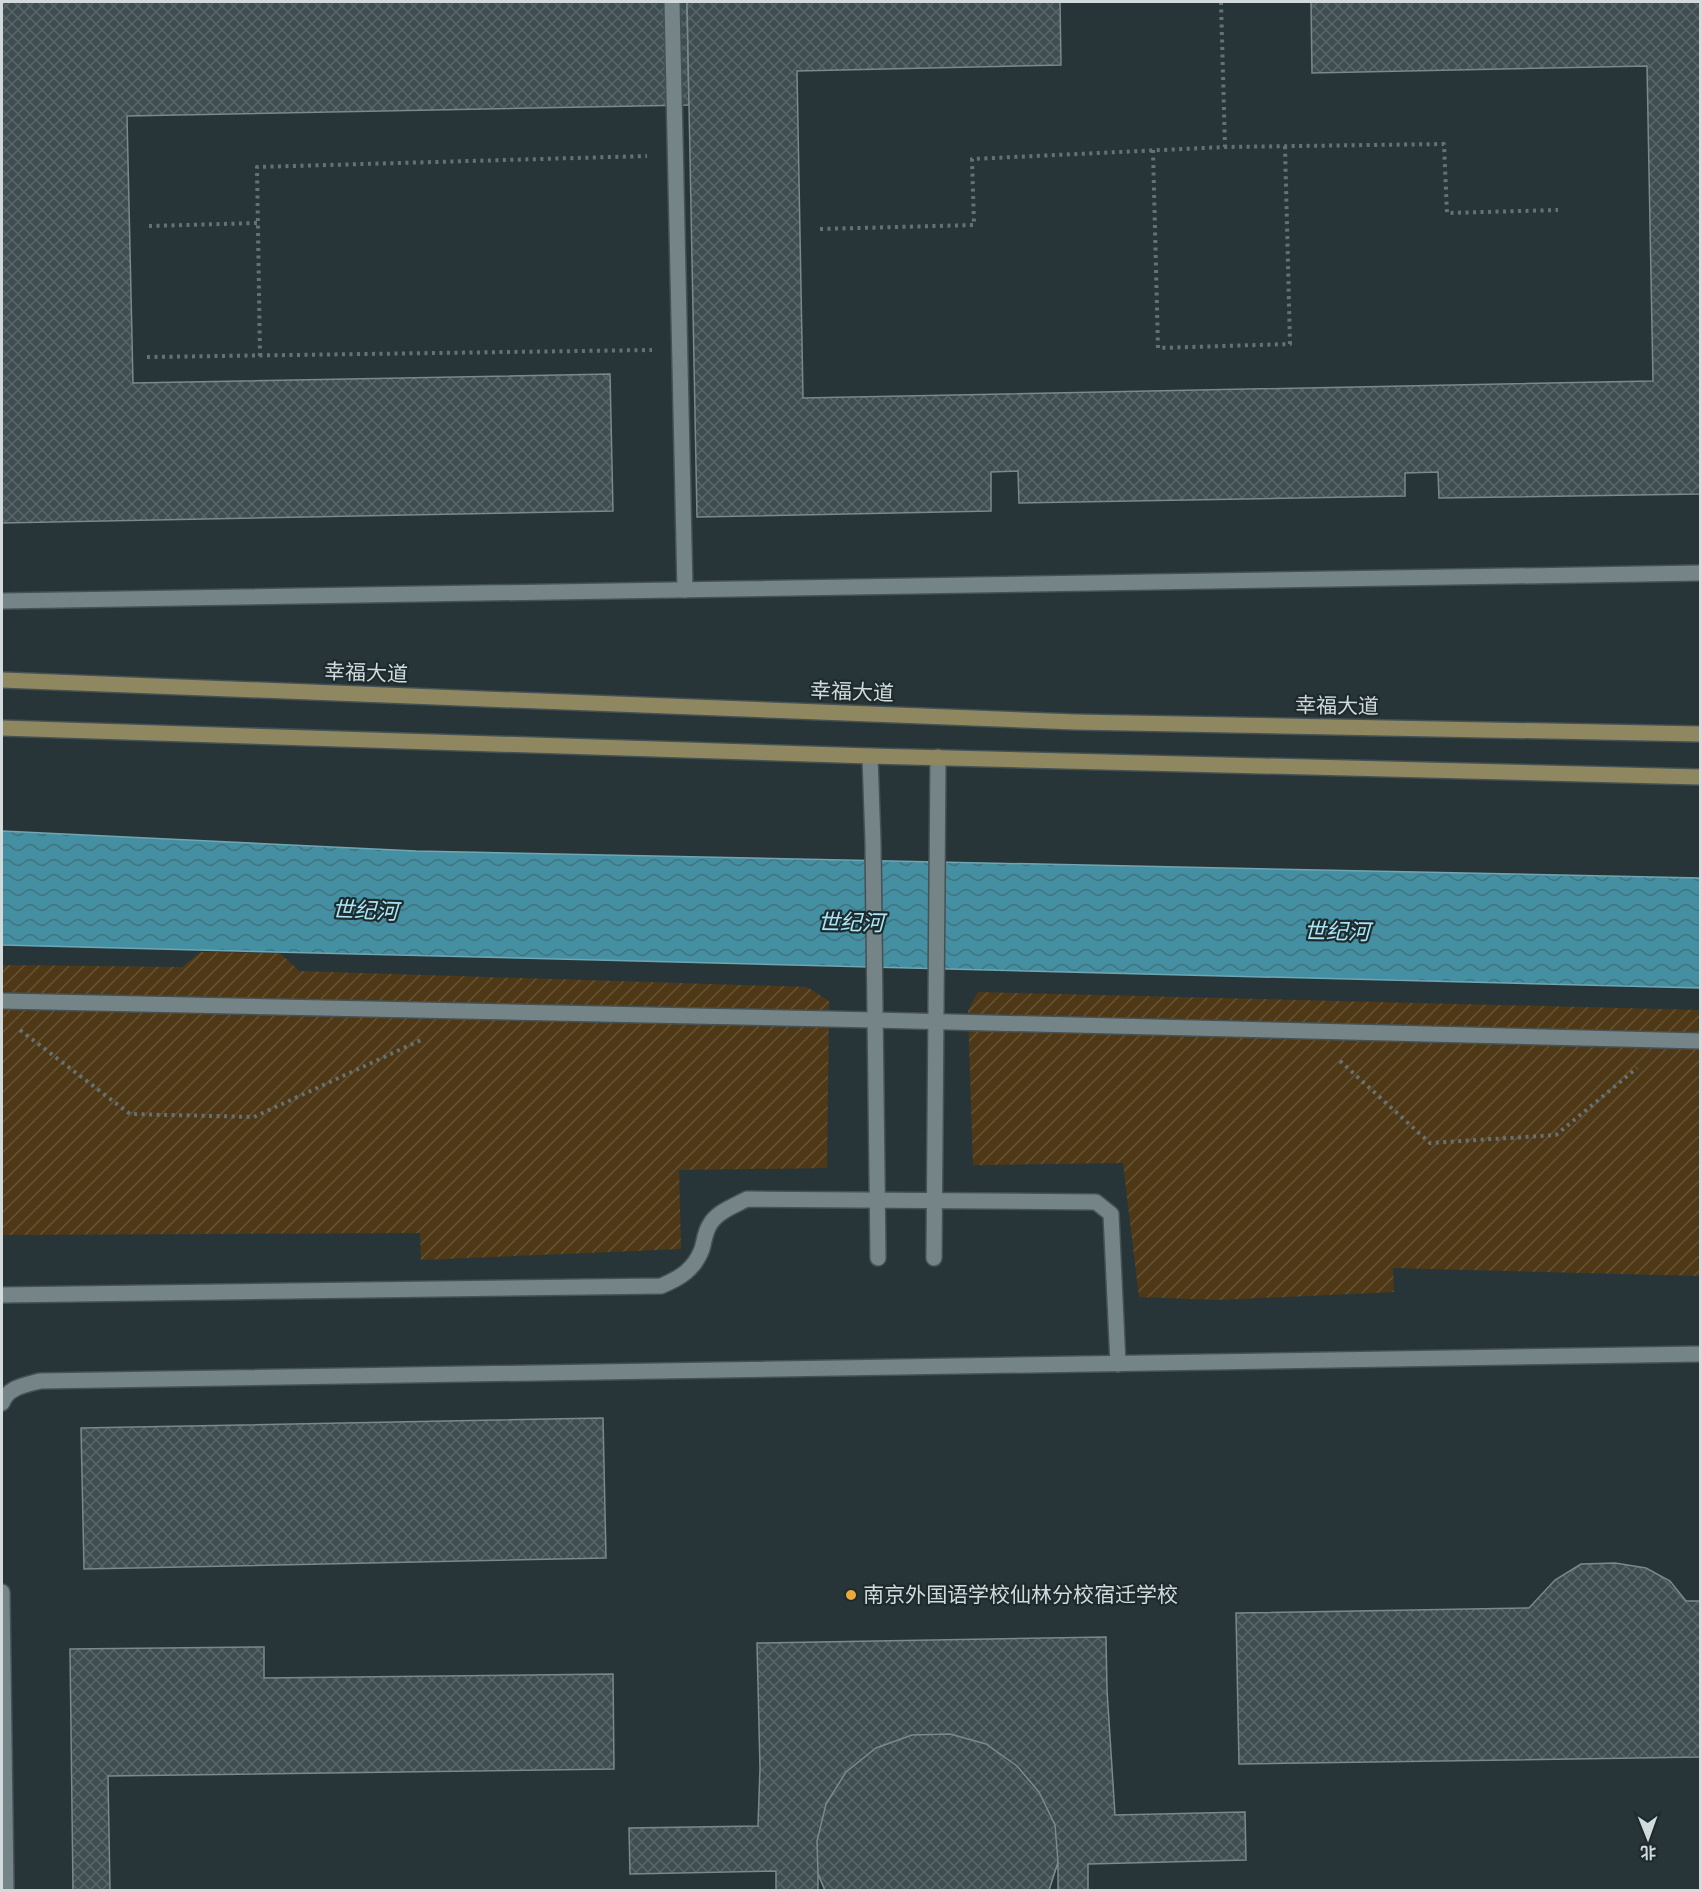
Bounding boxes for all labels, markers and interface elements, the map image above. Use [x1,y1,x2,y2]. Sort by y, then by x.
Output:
street label: 幸福大道 [324,658,408,688]
street label: 幸福大道 [810,677,894,707]
street label: 幸福大道 [1295,691,1379,721]
water label: 世纪河 [331,895,402,926]
water label: 世纪河 [818,907,888,938]
water label: 世纪河 [1304,916,1374,947]
place label: 南京外国语学校仙林分校宿迁学校 [863,1581,1178,1609]
marker: 南京外国语学校仙林分校宿迁学校 [844,1588,858,1602]
north arrow [1618,1808,1678,1868]
text: 北 [1640,1842,1656,1863]

